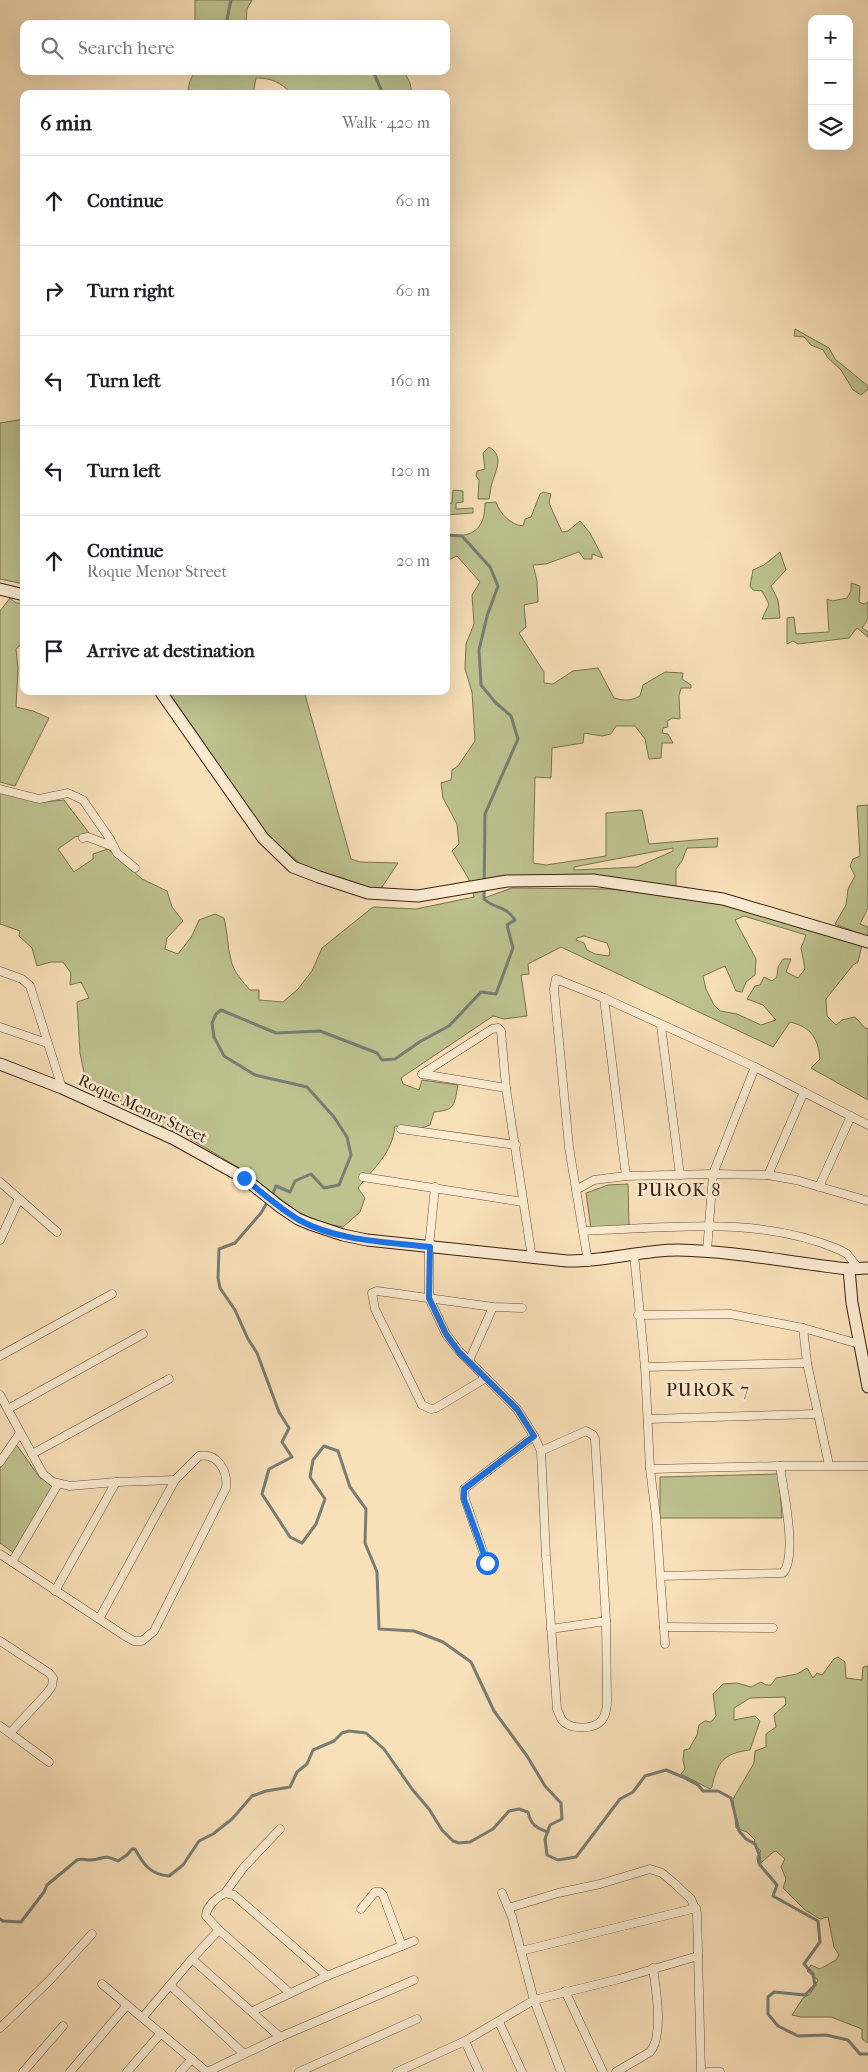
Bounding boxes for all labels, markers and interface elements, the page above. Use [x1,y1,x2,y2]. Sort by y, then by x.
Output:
map controls [808,15,853,150]
button: + [808,15,853,60]
search box [20,20,450,75]
icon: search [38,34,66,62]
text: Search here [78,37,174,59]
button: − [808,60,853,105]
button: layers [808,105,853,150]
text: 6 min [40,111,92,135]
text: Walk · 420 m [342,113,430,132]
icon: ahead [40,187,68,215]
text: Continue [87,190,163,212]
text: 60 m [396,191,430,210]
icon: right [40,277,68,305]
text: Turn right [87,280,174,302]
text: 60 m [396,281,430,300]
icon: left [40,367,68,395]
text: Turn left [87,370,161,392]
text: 160 m [390,371,430,390]
icon: left [40,457,68,485]
text: Turn left [87,460,161,482]
text: 120 m [391,461,430,480]
text: Continue [87,540,163,562]
icon: ahead [40,547,68,575]
text: 20 m [396,551,430,570]
text: Roque Menor Street [87,562,227,581]
icon: arrive [40,637,68,665]
text: Arrive at destination [87,640,255,662]
street label: Roque Menor Street [75,1070,211,1147]
route end [233,1167,256,1190]
district label: PUROK 8 [637,1180,721,1201]
district label: PUROK 7 [666,1380,750,1401]
route start [476,1552,499,1575]

